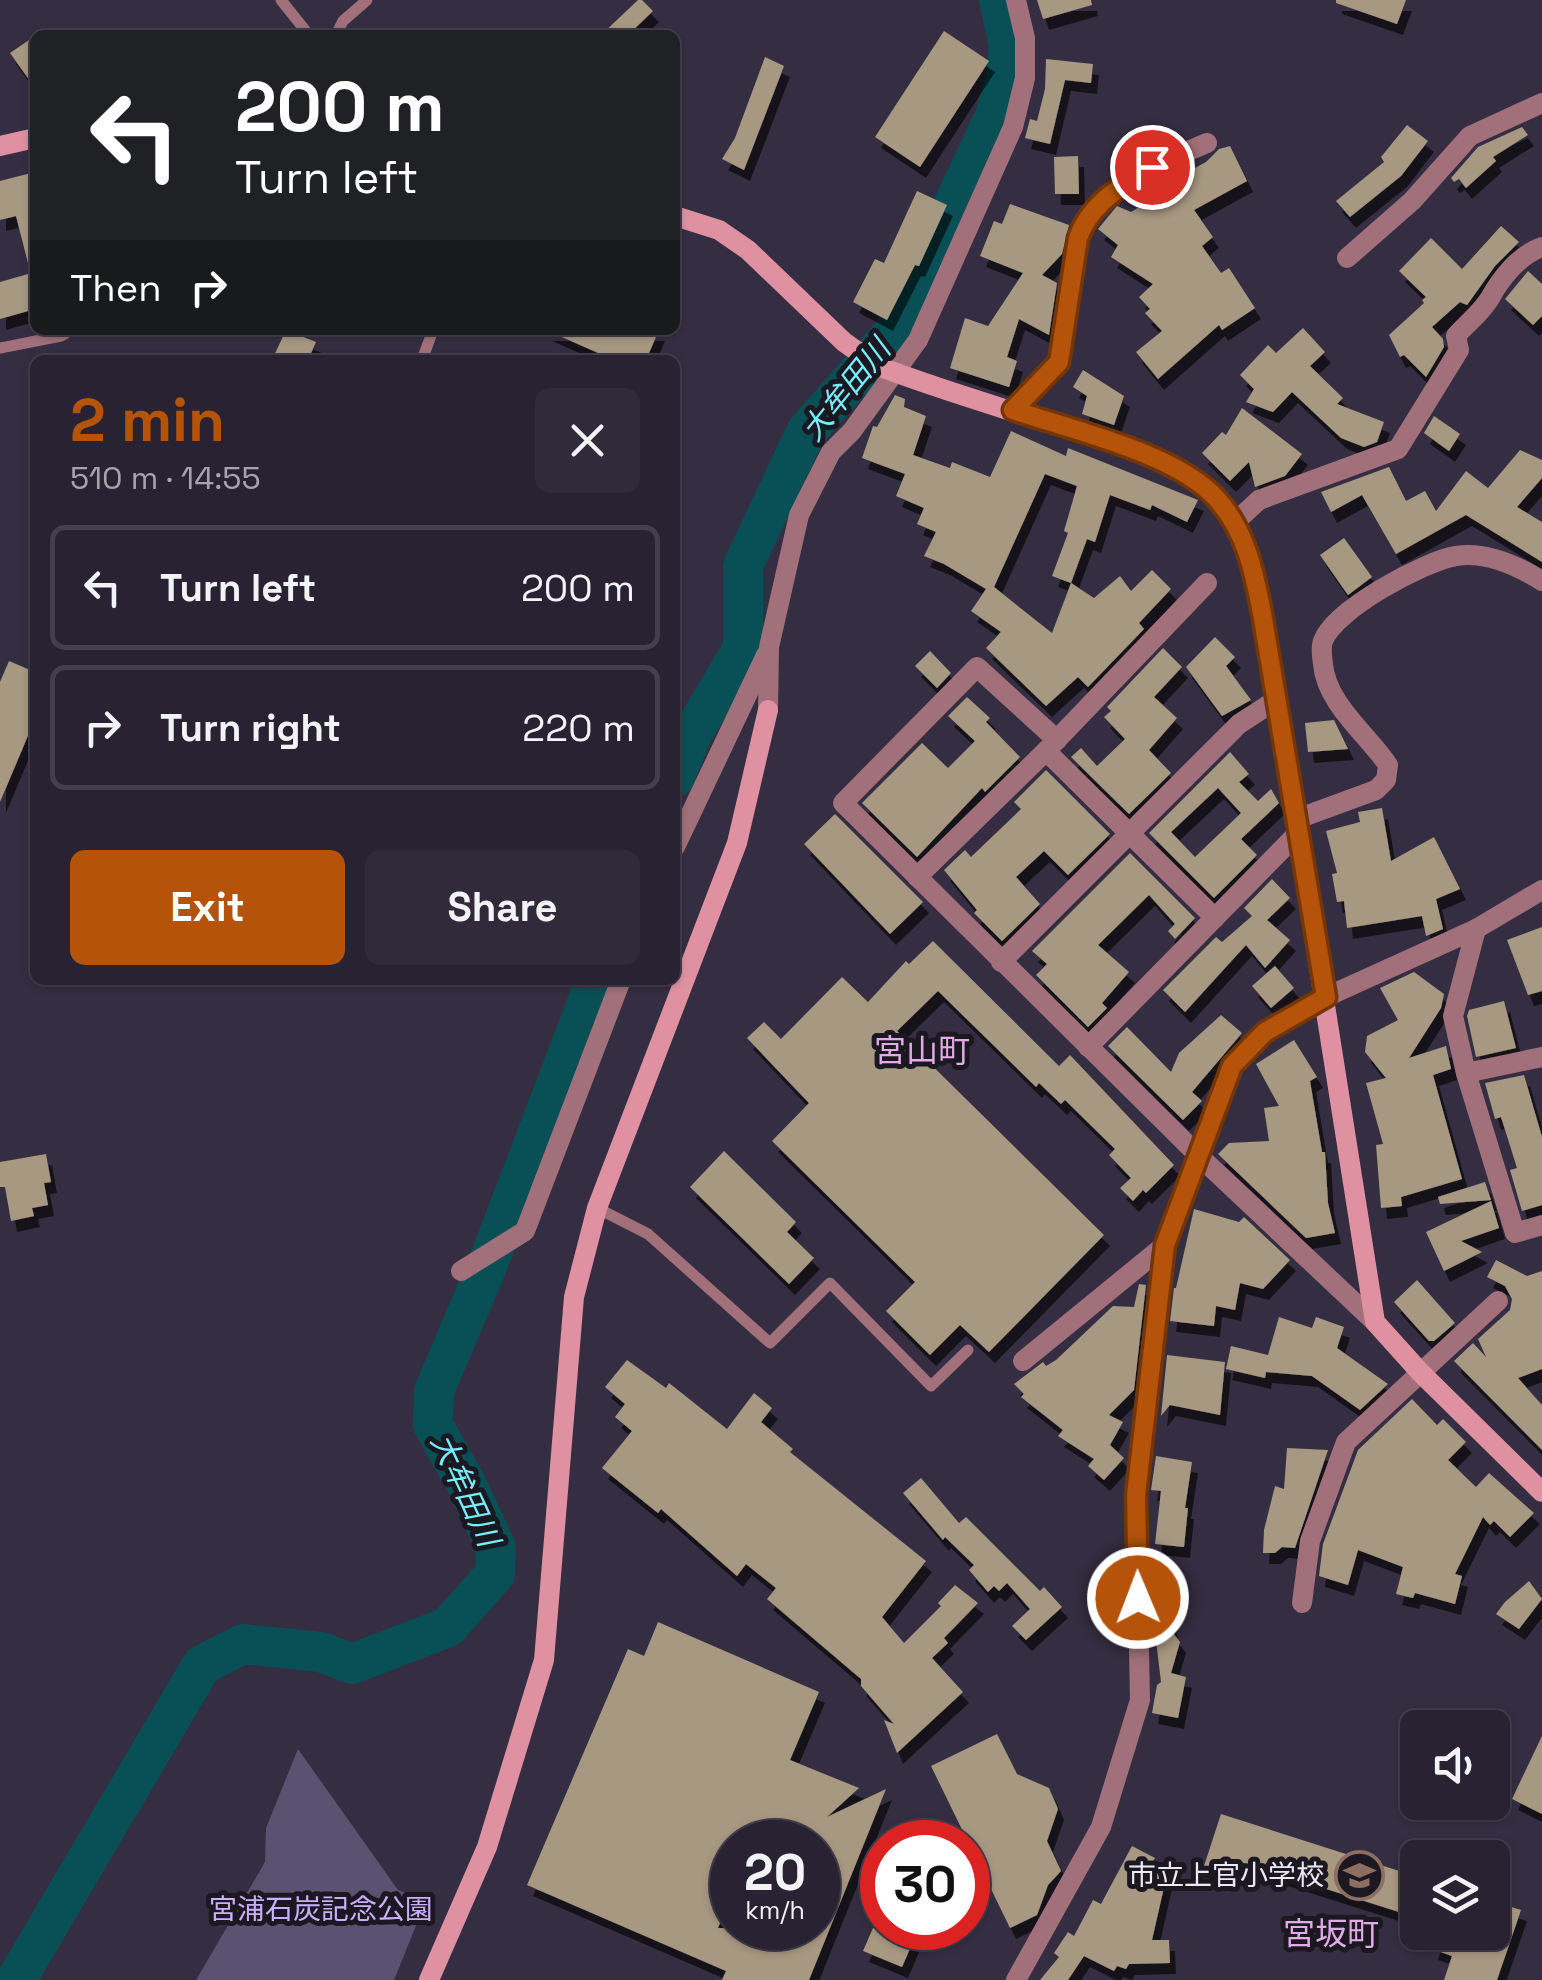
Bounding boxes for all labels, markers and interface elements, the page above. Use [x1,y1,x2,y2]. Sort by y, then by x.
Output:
text: 200 m [235,62,445,151]
icon: left [70,70,200,200]
pin [1110,125,1195,210]
icon: arrive [1125,140,1180,195]
text: Turn left [235,149,418,206]
icon: right [181,260,236,315]
text: Then [70,264,161,312]
water label: 大牟田川 [793,328,900,449]
text: 2 min [70,382,225,459]
button: close [535,388,640,493]
text: 510 m · 14:55 [70,458,261,498]
icon: left [75,560,130,615]
text: Turn left [160,564,316,612]
text: 200 m [521,564,635,612]
icon: right [75,700,130,755]
text: Turn right [160,704,341,752]
text: 220 m [522,704,635,752]
button: Exit [70,850,345,965]
button: Share [365,850,640,965]
district label: 宮山町 [874,1031,970,1071]
water label: 大牟田川 [422,1427,510,1555]
position arrow [1086,1546,1190,1650]
map controls [1400,1710,1510,1950]
button: sound [1400,1710,1510,1820]
speed limit sign: 30 [860,1820,990,1950]
button: layers [1400,1840,1510,1950]
text: 20 [744,1841,806,1905]
school or university icon: 市立上官小学校 [1333,1849,1385,1901]
place label: 市立上官小学校 [1128,1857,1324,1893]
park label: 宮浦石炭記念公園 [209,1891,433,1927]
text: km/h [745,1894,805,1926]
district label: 宮坂町 [1283,1914,1379,1954]

